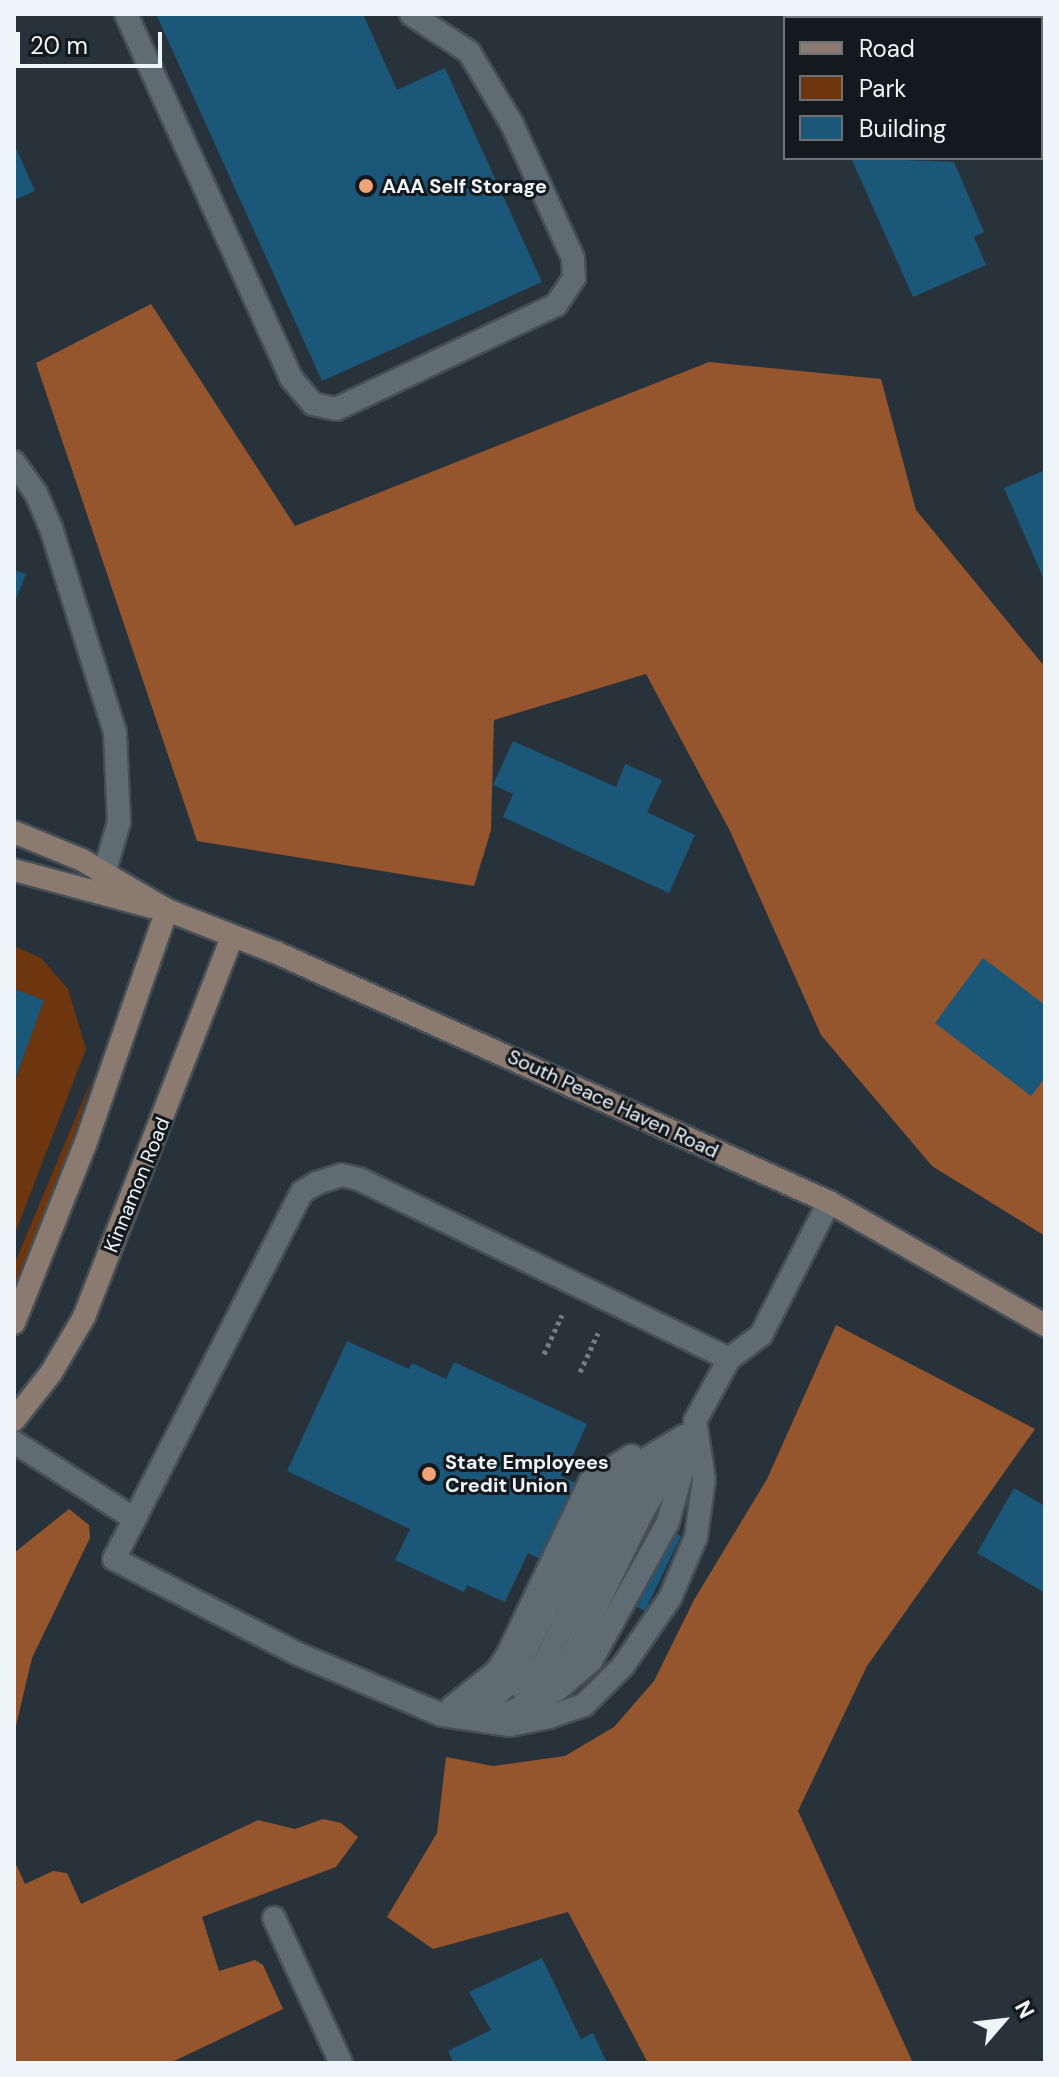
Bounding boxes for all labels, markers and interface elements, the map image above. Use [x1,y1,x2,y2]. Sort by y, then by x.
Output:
scale bar [20,16,166,66]
legend [783,16,1043,160]
text: 20 m [30,30,88,61]
text: Road [859,33,915,64]
text: Park [859,73,906,104]
text: Building [859,113,946,144]
place label: AAA Self Storage [382,174,547,198]
marker: AAA Self Storage [357,177,375,195]
street label: South Peace Haven Road [504,1045,722,1163]
street label: Kinnamon Road [99,1114,175,1256]
place label: State Employees Credit Union [445,1450,609,1497]
marker: State Employees Credit Union [420,1465,438,1483]
north arrow [963,1981,1043,2061]
text: N [1008,1996,1041,2023]

